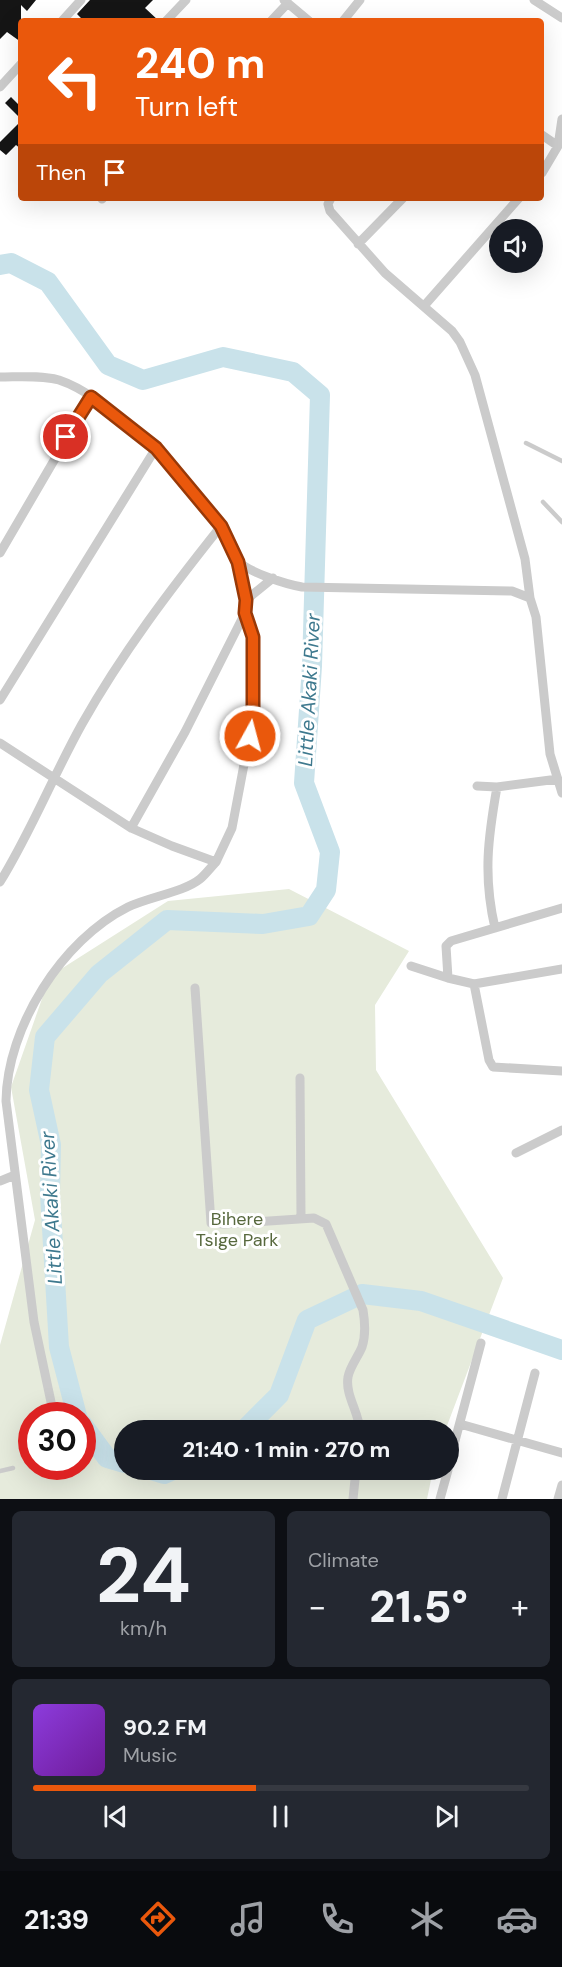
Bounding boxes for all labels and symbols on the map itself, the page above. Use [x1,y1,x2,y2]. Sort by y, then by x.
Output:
pin [40,411,91,462]
water label: Little Akaki River [292,612,326,767]
position arrow [218,704,282,768]
water label: Little Akaki River [34,1130,68,1285]
park label: Bihere Tsige Park [196,1207,278,1252]
speed limit sign: 30 [18,1402,96,1480]

